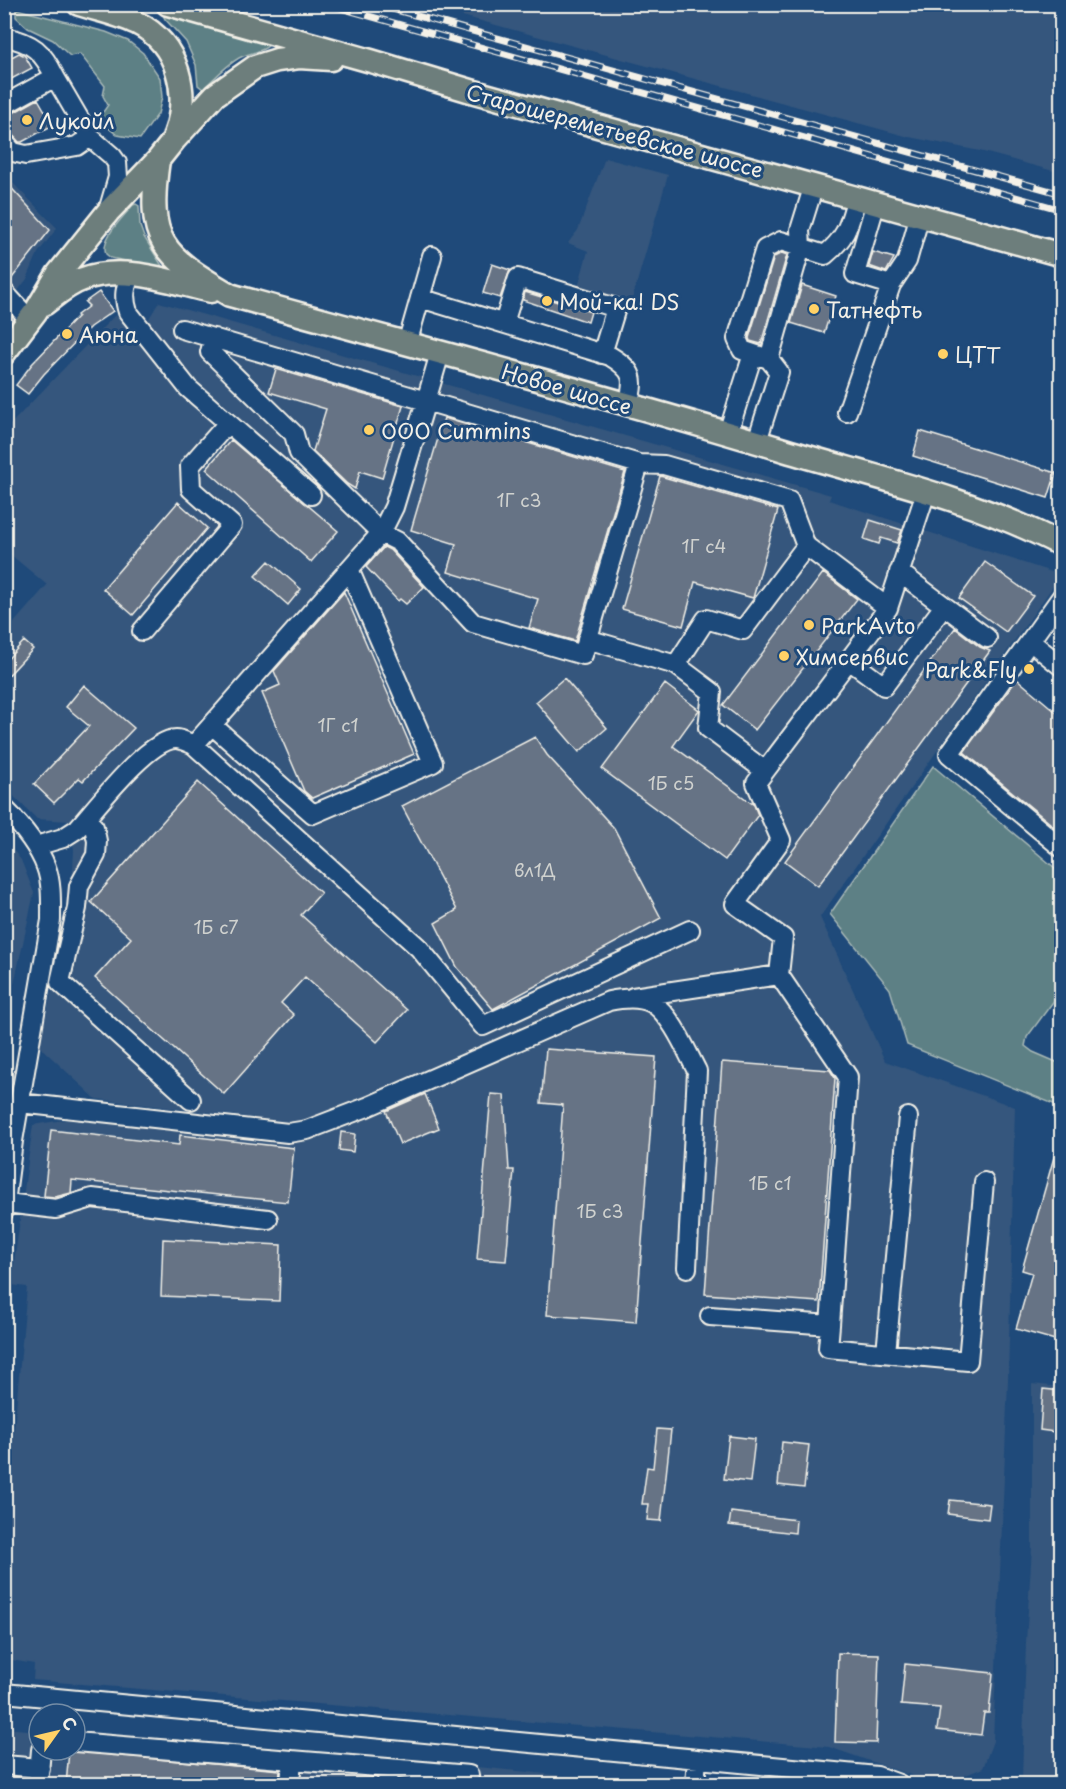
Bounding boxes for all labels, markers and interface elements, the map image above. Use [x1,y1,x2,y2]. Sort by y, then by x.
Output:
street label: Старошереметьевское шоссе [463,75,767,185]
place label: Лукойл [39,104,115,136]
marker: Лукойл [20,113,34,127]
place label: Мой-ка! DS [559,285,680,317]
place label: Татнефть [826,293,922,325]
marker: Мой-ка! DS [540,294,554,308]
marker: Татнефть [807,302,821,316]
place label: Аюна [79,318,138,350]
marker: Аюна [60,327,74,341]
place label: ЦТТ [955,338,1001,370]
marker: ЦТТ [936,347,950,361]
street label: Новое шоссе [498,354,636,422]
place label: OOO Cummins [381,414,531,446]
marker: OOO Cummins [362,423,376,437]
house number: 1Г с3 [497,486,541,513]
house number: 1Г с4 [682,532,726,559]
place label: ParkAvto [821,609,916,641]
marker: ParkAvto [802,618,816,632]
place label: Химсервис [796,640,909,672]
marker: Химсервис [777,649,791,663]
place label: Park&Fly [925,653,1017,685]
marker: Park&Fly [1022,662,1036,676]
house number: 1Г с1 [317,711,359,738]
house number: 1Б с5 [648,769,694,796]
house number: вл1Д [514,856,556,883]
house number: 1Б с7 [194,913,238,940]
house number: 1Б с1 [748,1169,792,1196]
house number: 1Б с3 [577,1197,623,1224]
north arrow [27,1702,87,1762]
text: С [57,1711,84,1735]

